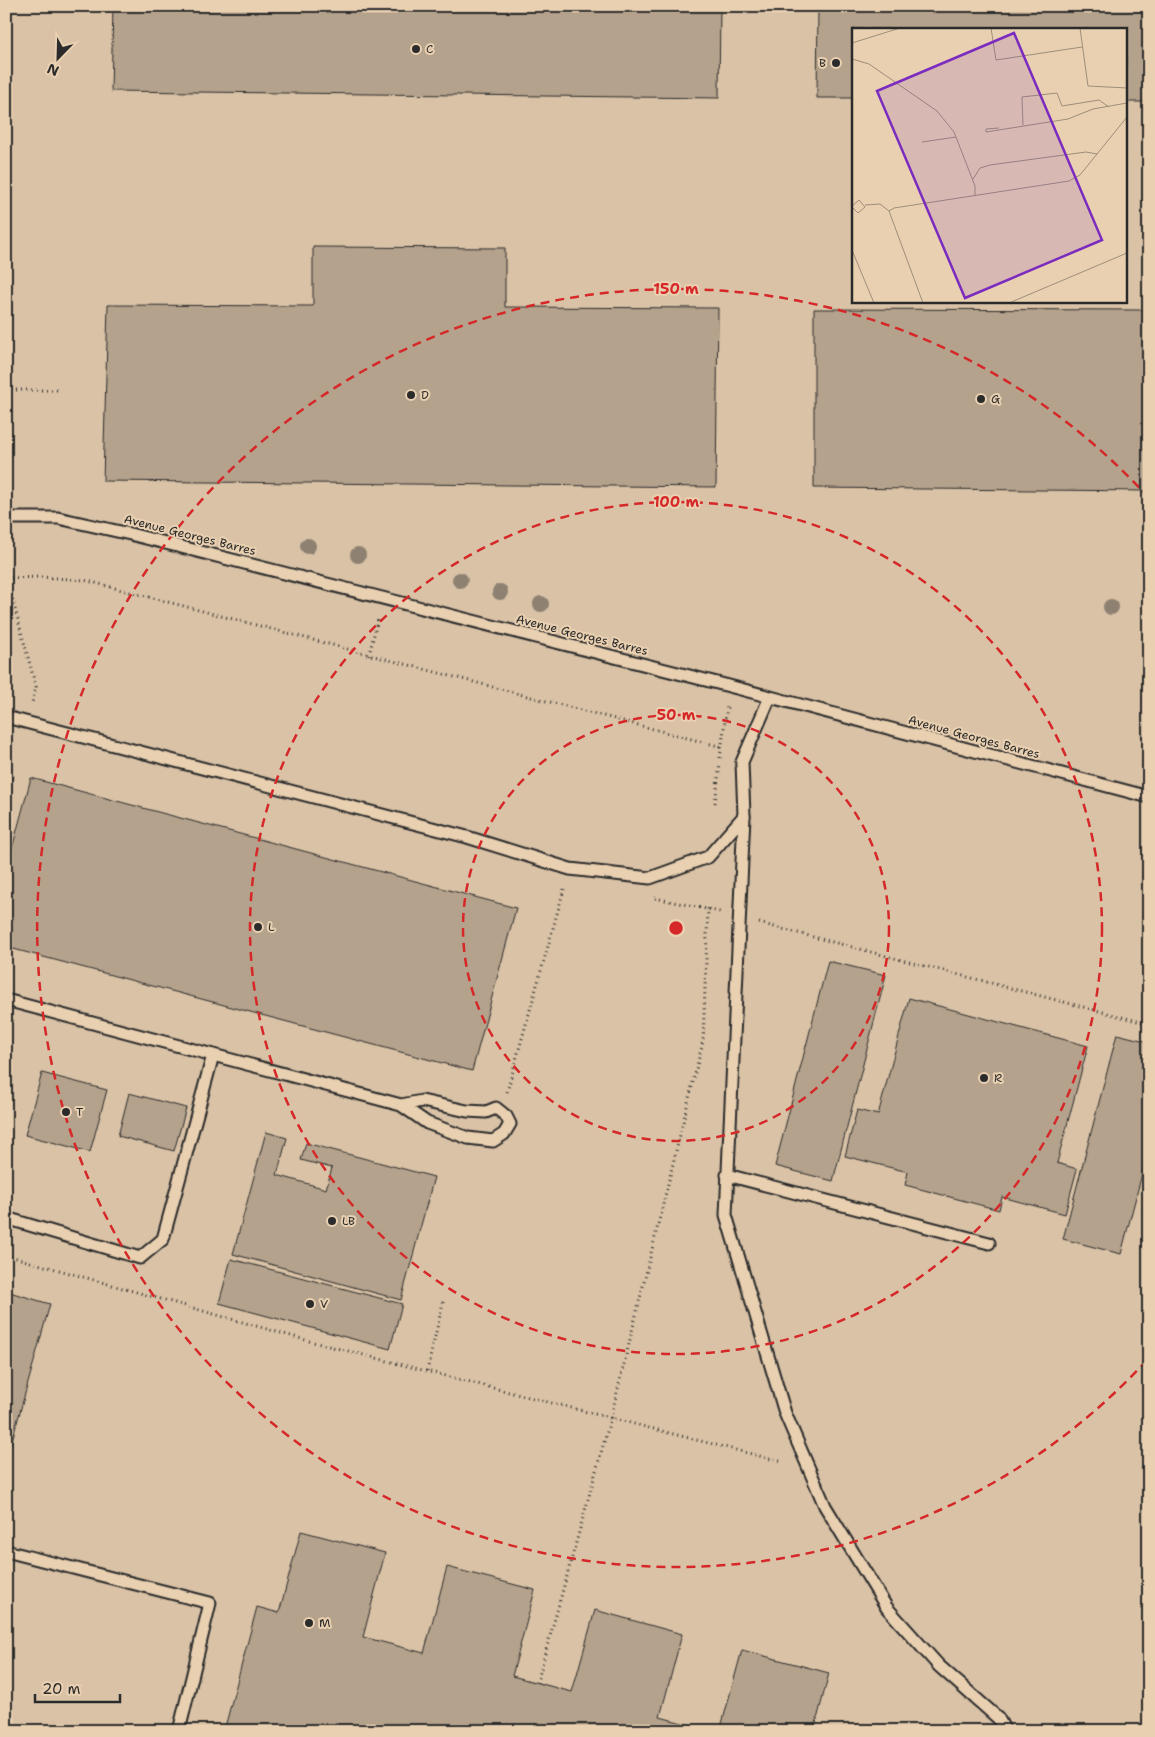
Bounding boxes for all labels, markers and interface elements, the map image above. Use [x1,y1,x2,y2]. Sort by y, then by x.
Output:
inset map [852,28,1128,302]
north arrow [32,32,82,82]
place label: C [426,41,433,57]
marker: C [410,43,422,55]
place label: B [819,55,826,71]
marker: B [830,57,842,69]
text: N [44,60,62,80]
text: 150 m [653,279,699,299]
place label: D [421,387,429,403]
marker: D [405,389,417,401]
place label: G [991,391,1000,407]
marker: G [975,393,987,405]
text: 100 m [653,492,699,512]
street label: Avenue Georges Barres [122,511,258,559]
street label: Avenue Georges Barres [514,611,650,659]
text: 50 m [657,705,696,725]
street label: Avenue Georges Barres [907,712,1042,762]
place label: L [268,919,275,935]
centre of rings [667,919,685,937]
marker: L [252,921,264,933]
place label: R [994,1070,1002,1086]
marker: R [978,1072,990,1084]
place label: T [76,1104,84,1120]
marker: T [60,1106,72,1118]
place label: LB [342,1213,355,1229]
marker: LB [326,1215,338,1227]
place label: V [320,1296,328,1312]
marker: V [304,1298,316,1310]
place label: M [319,1615,331,1631]
marker: M [303,1617,315,1629]
scale bar [35,1672,120,1704]
text: 20 m [42,1679,81,1699]

